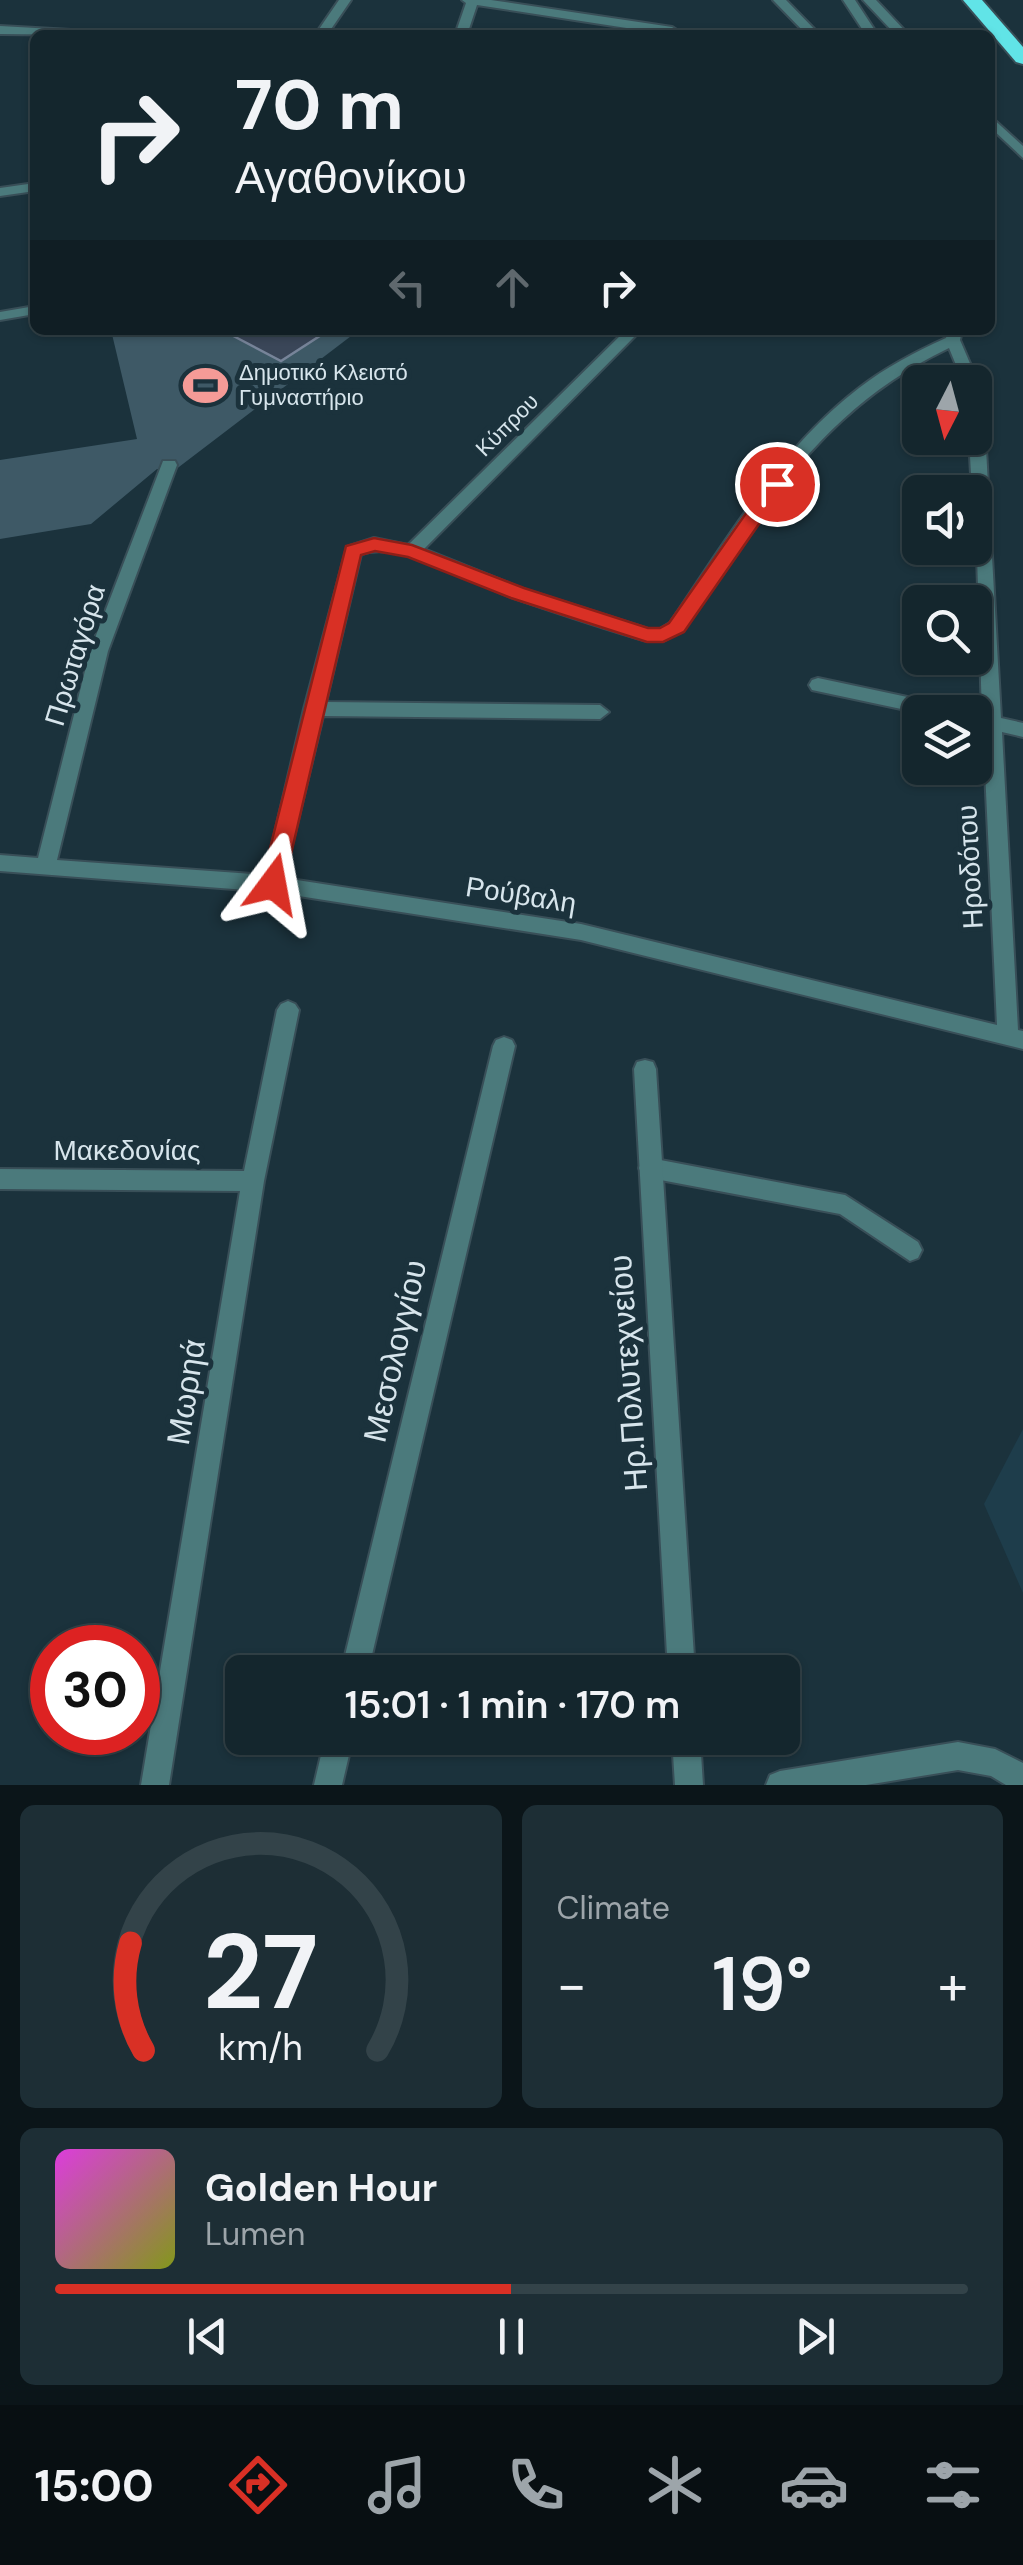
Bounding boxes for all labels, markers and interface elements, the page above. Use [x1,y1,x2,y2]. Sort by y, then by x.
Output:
text: 70 m [235,60,404,151]
icon: right [70,70,200,200]
text: Αγαθονίκου [235,148,467,207]
icon: left [380,260,435,315]
icon: ahead [485,260,540,315]
icon: right [590,260,645,315]
place label: Δημοτικό Κλειστό Γυμναστήριο [239,358,408,412]
sports icon: Δημοτικό Κλειστό Γυμναστήριο [182,361,230,409]
north arrow [902,365,992,455]
map controls [902,365,992,785]
street label: Κύπρου [469,387,545,463]
pin [735,442,820,527]
icon: arrive [750,457,805,512]
button: sound [902,475,992,565]
street label: Πρωταγόρα [36,580,114,730]
button: search [902,585,992,675]
button: layers [902,695,992,785]
street label: Ηροδότου [948,804,992,930]
position arrow [221,832,325,936]
street label: Ρούβαλη [463,868,579,922]
street label: Μακεδονίας [53,1132,201,1169]
street label: Ηρ.Πολυτεχνείου [599,1253,657,1493]
street label: Μεσολογγίου [354,1256,436,1446]
street label: Μωρηά [157,1336,215,1448]
speed limit sign: 30 [30,1625,160,1755]
text: 15:01 · 1 min · 170 m [345,1680,680,1730]
text: Climate [557,1887,670,1929]
text: 27 [203,1905,318,2040]
text: 19° [712,1936,812,2033]
text: − [557,1949,587,2021]
text: + [938,1949,968,2021]
text: km/h [219,2025,303,2071]
text: Golden Hour [205,2163,437,2213]
text: Lumen [205,2213,305,2255]
icon: previous [180,2309,235,2364]
icon: pause [484,2309,539,2364]
icon: next [788,2309,843,2364]
icon: directions [223,2450,293,2520]
icon: music [362,2450,432,2520]
icon: phone [501,2450,571,2520]
icon: climate [640,2450,710,2520]
icon: car [779,2450,849,2520]
icon: filters [918,2450,988,2520]
text: 15:00 [35,2456,154,2515]

